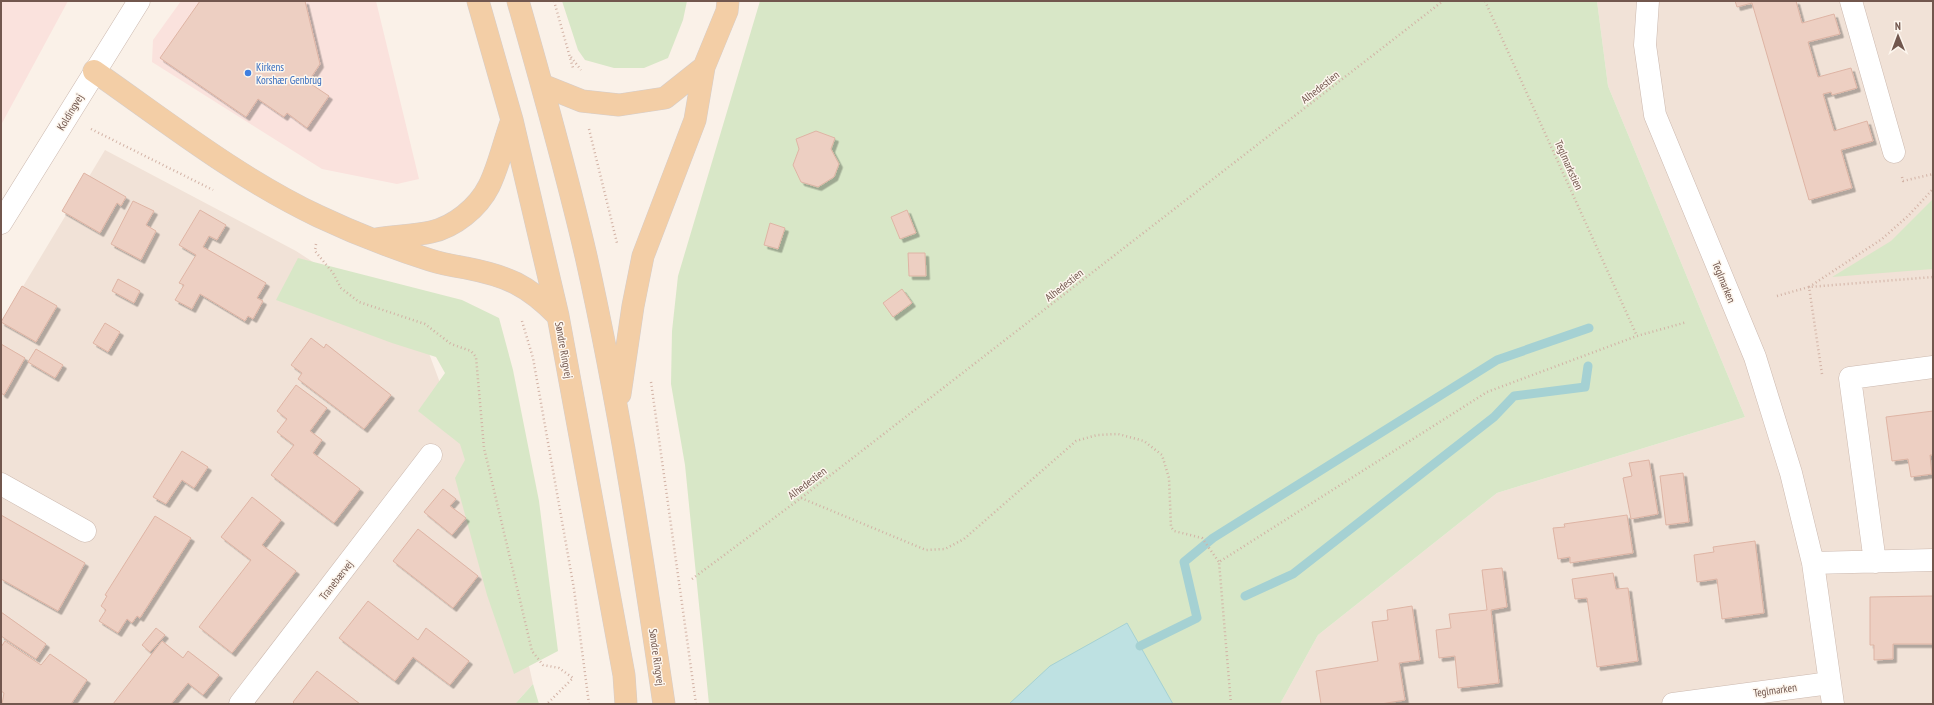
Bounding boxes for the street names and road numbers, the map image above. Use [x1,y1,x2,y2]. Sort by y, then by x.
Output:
street label: Alhedestien [1298,68,1342,106]
street label: Koldingvej [54,91,86,133]
street label: Teglmarkstien [1552,138,1586,192]
street label: Teglmarken [1709,259,1739,305]
street label: Alhedestien [1042,266,1086,304]
street label: Søndre Ringvej [552,321,576,379]
street label: Alhedestien [785,464,829,502]
street label: Tranebærvej [316,557,356,603]
street label: Søndre Ringvej [646,628,668,686]
street label: Teglmarken [1752,680,1798,700]

